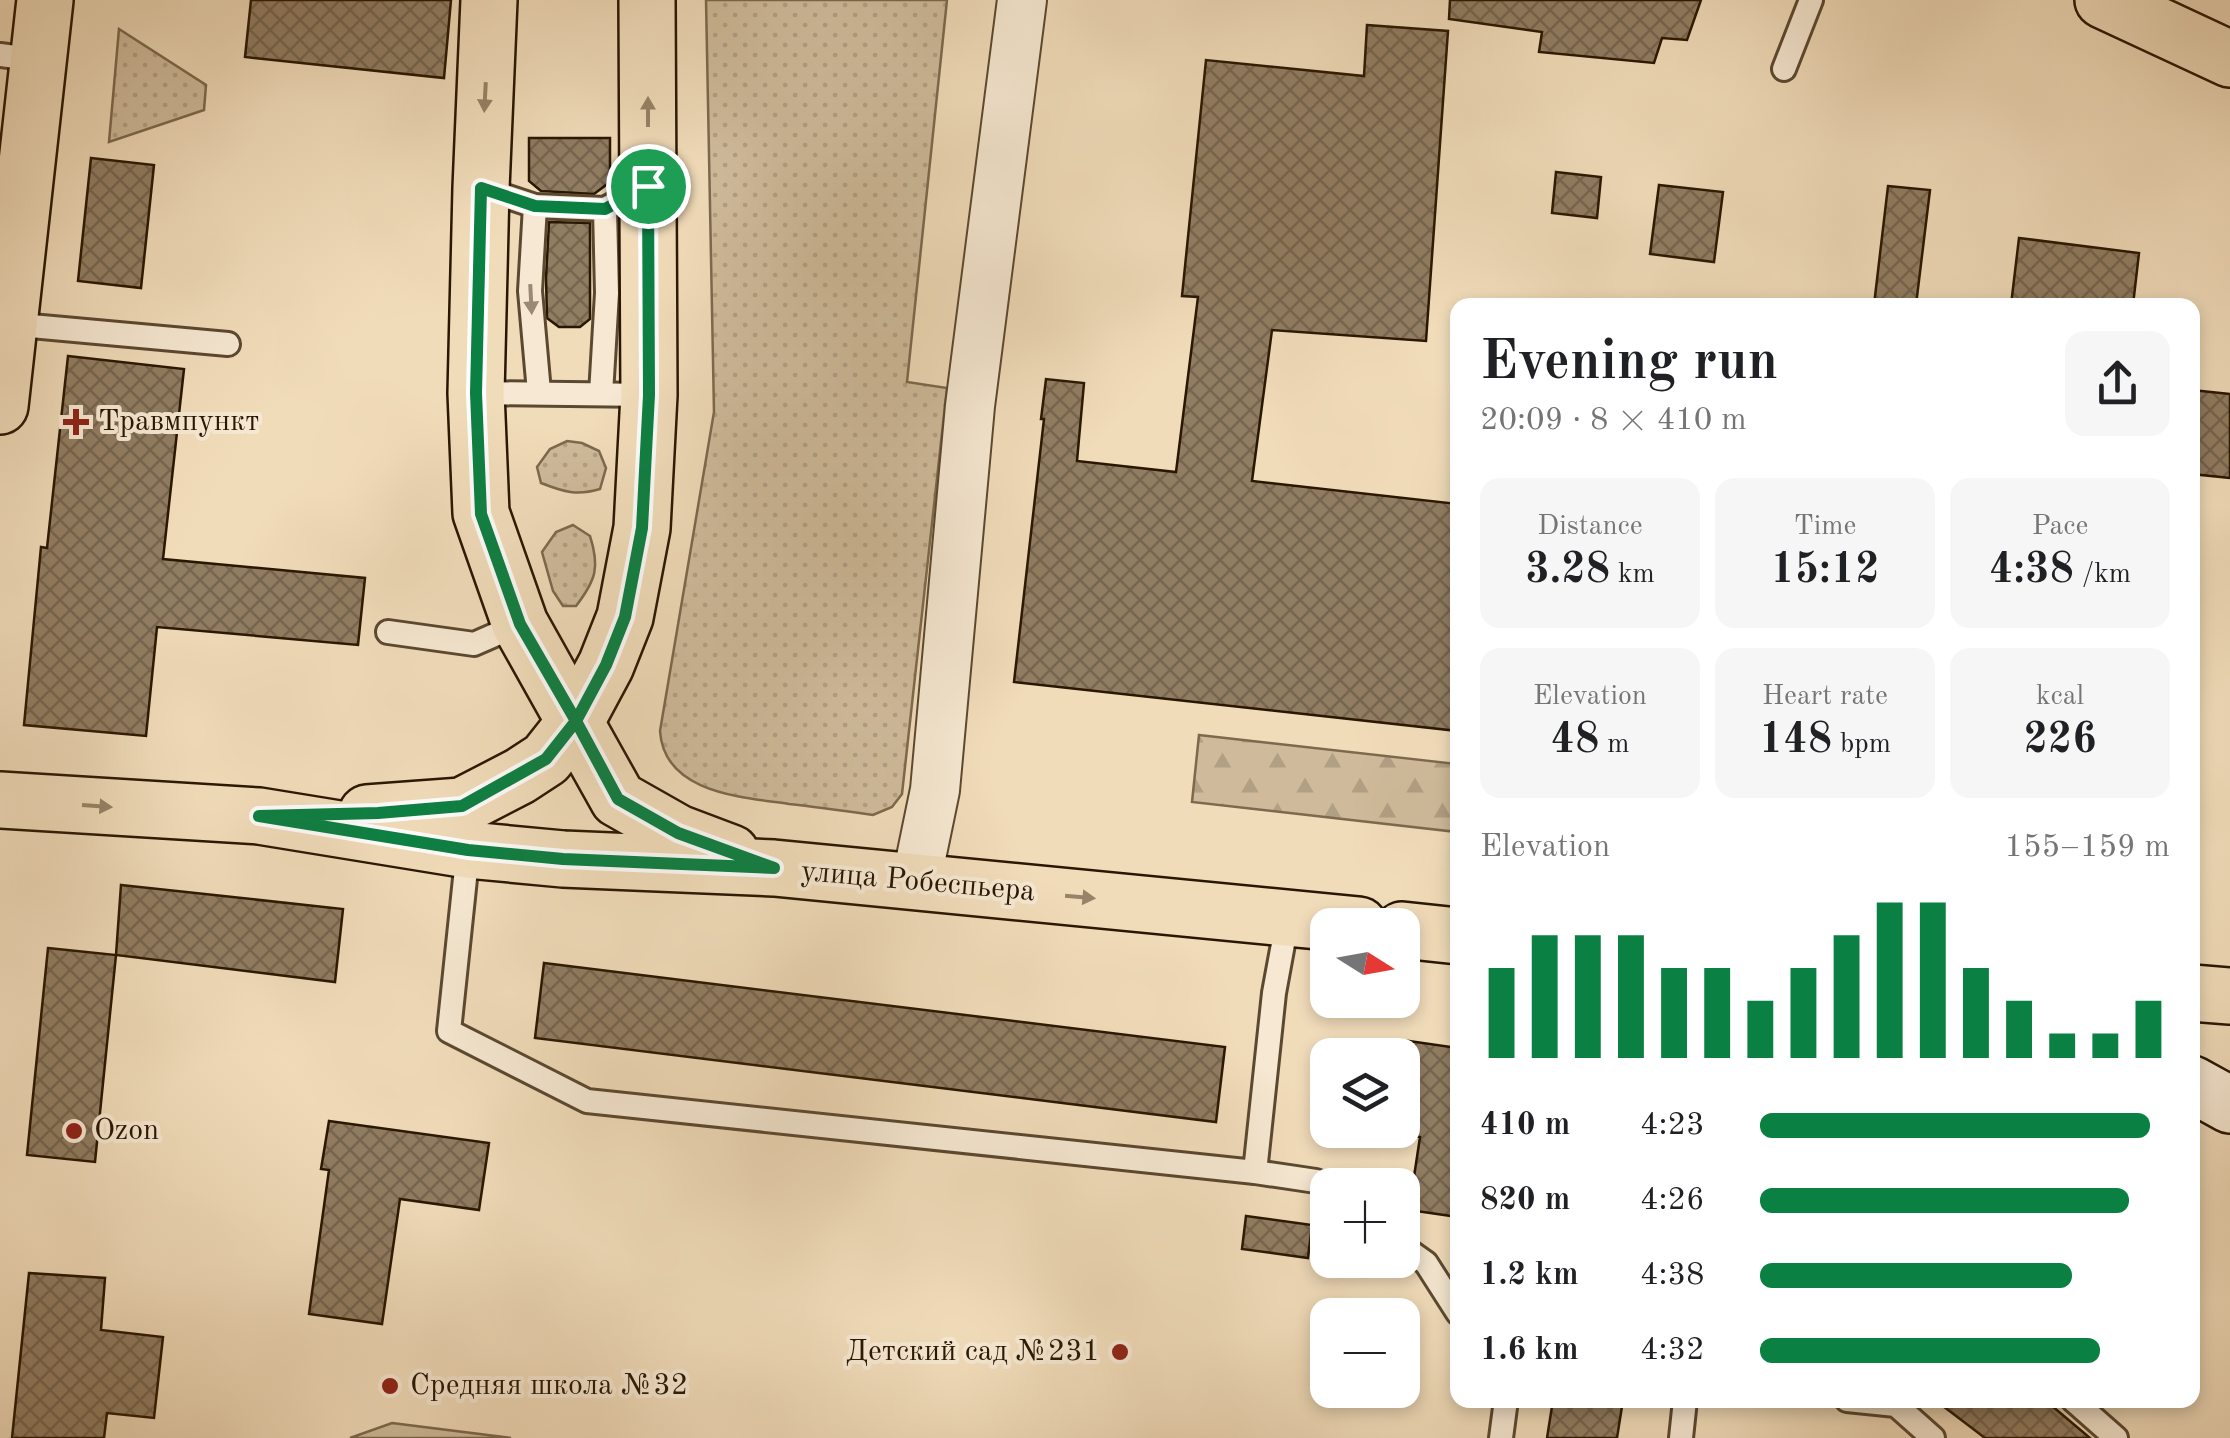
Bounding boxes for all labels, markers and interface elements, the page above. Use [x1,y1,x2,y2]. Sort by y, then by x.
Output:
one-way arrow [477,82,493,114]
one-way arrow [640,95,656,127]
pin [606,144,691,229]
icon: arrive [621,159,676,214]
one-way arrow [523,284,539,315]
button: share [2065,331,2170,436]
text: Evening run [1480,336,1778,391]
text: 20:09 · 8 × 410 m [1480,405,1747,437]
place label: Травмпункт [98,407,259,437]
marker: Травмпункт [63,409,89,435]
text: Distance [1537,513,1643,541]
text: Time [1794,513,1856,541]
text: Pace [2032,513,2088,541]
text: 3.28 [1525,550,1610,592]
text: 15:12 [1770,550,1880,592]
text: 4:38 [1989,550,2074,592]
text: km [1610,561,1655,589]
text: /km [2074,561,2131,589]
text: Elevation [1533,683,1647,711]
text: Heart rate [1762,683,1888,711]
text: kcal [2036,683,2084,711]
text: 48 [1551,720,1599,762]
text: 148 [1759,720,1832,762]
text: 226 [2023,720,2097,762]
text: m [1599,731,1629,759]
text: bpm [1832,731,1891,759]
one-way arrow [82,799,114,815]
text: Elevation [1480,832,1610,864]
text: 155–159 m [2004,832,2170,864]
street label: улица Робеспьера [800,857,1037,907]
one-way arrow [1065,890,1097,906]
north arrow [1310,908,1420,1018]
map controls [1310,908,1420,1408]
button: layers [1310,1038,1420,1148]
text: 410 m [1480,1110,1570,1142]
text: 4:23 [1640,1110,1705,1142]
place label: Ozon [94,1116,159,1146]
marker: Ozon [63,1120,85,1142]
button: + [1310,1168,1420,1278]
text: 820 m [1480,1185,1570,1217]
text: 4:26 [1640,1185,1705,1217]
text: 1.2 km [1480,1260,1579,1292]
text: 4:38 [1640,1260,1705,1292]
button: − [1310,1298,1420,1408]
text: 1.6 km [1480,1335,1579,1367]
text: 4:32 [1640,1335,1705,1367]
place label: Детский сад №231 [846,1337,1100,1367]
marker: Детский сад №231 [1109,1341,1131,1363]
place label: Средняя школа №32 [410,1371,688,1401]
marker: Средняя школа №32 [379,1375,401,1397]

